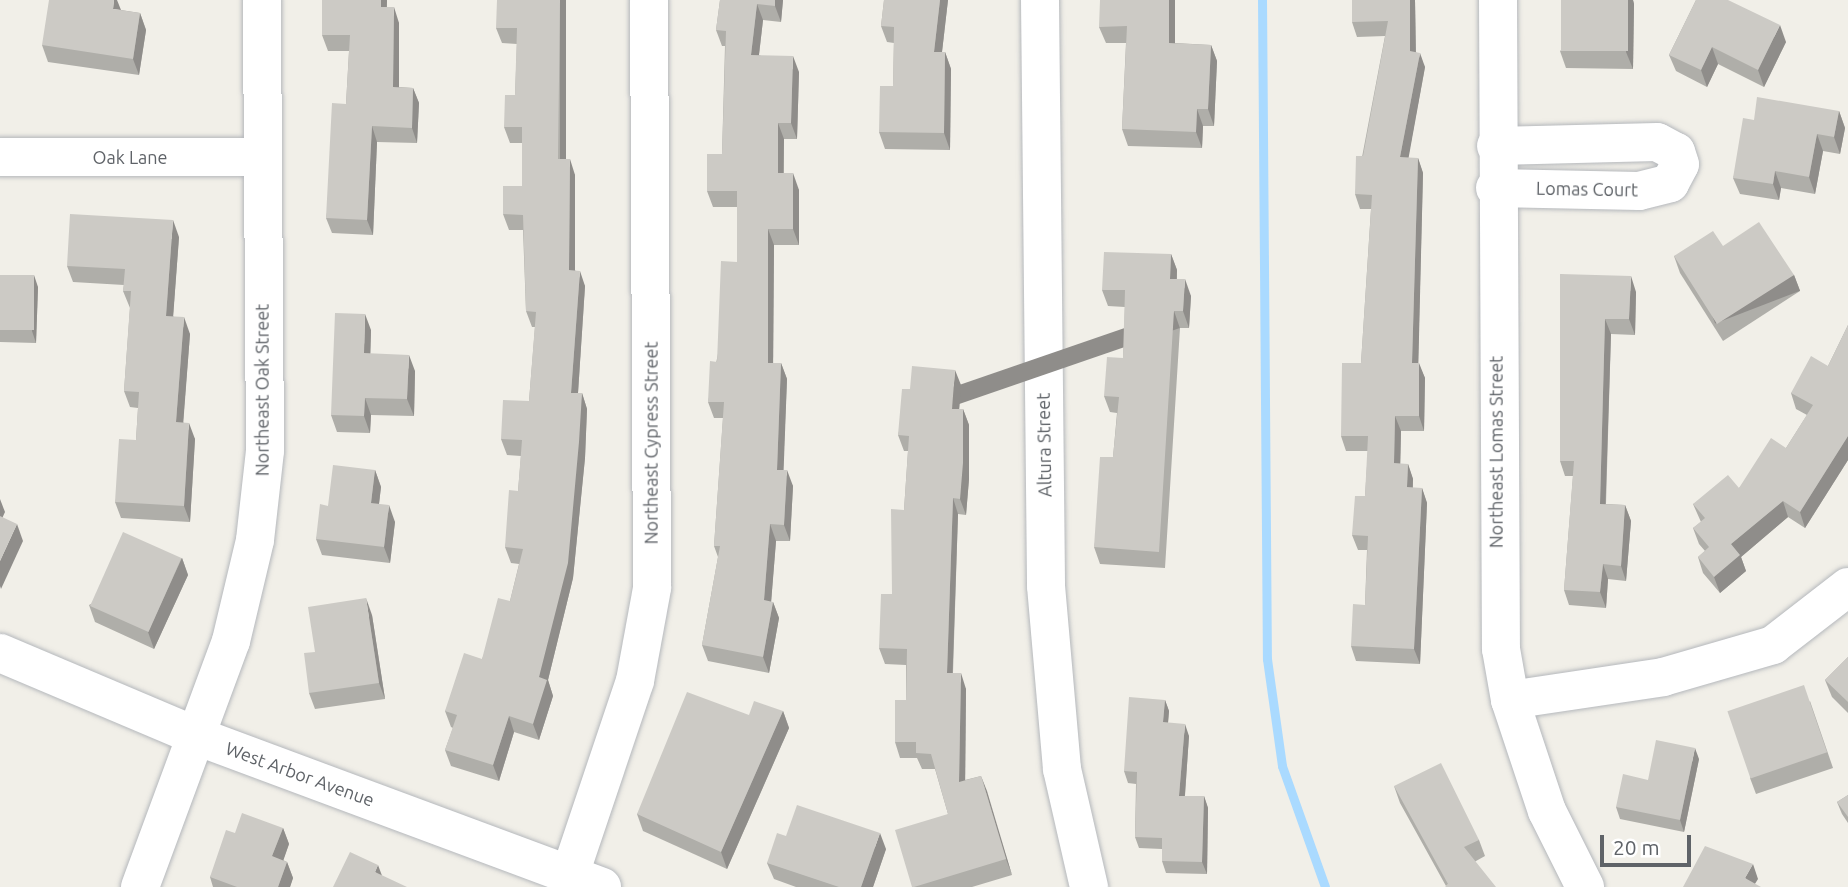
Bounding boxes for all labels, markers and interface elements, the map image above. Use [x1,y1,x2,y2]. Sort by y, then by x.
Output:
street label: Oak Lane [92,146,168,168]
street label: Lomas Court [1536,177,1638,201]
street label: Northeast Oak Street [251,304,273,476]
street label: Northeast Cypress Street [640,342,662,544]
street label: Northeast Lomas Street [1485,356,1507,548]
street label: Altura Street [1032,393,1056,497]
street label: West Arbor Avenue [223,737,377,811]
scale bar [1603,820,1694,864]
text: 20 m [1613,835,1660,859]

